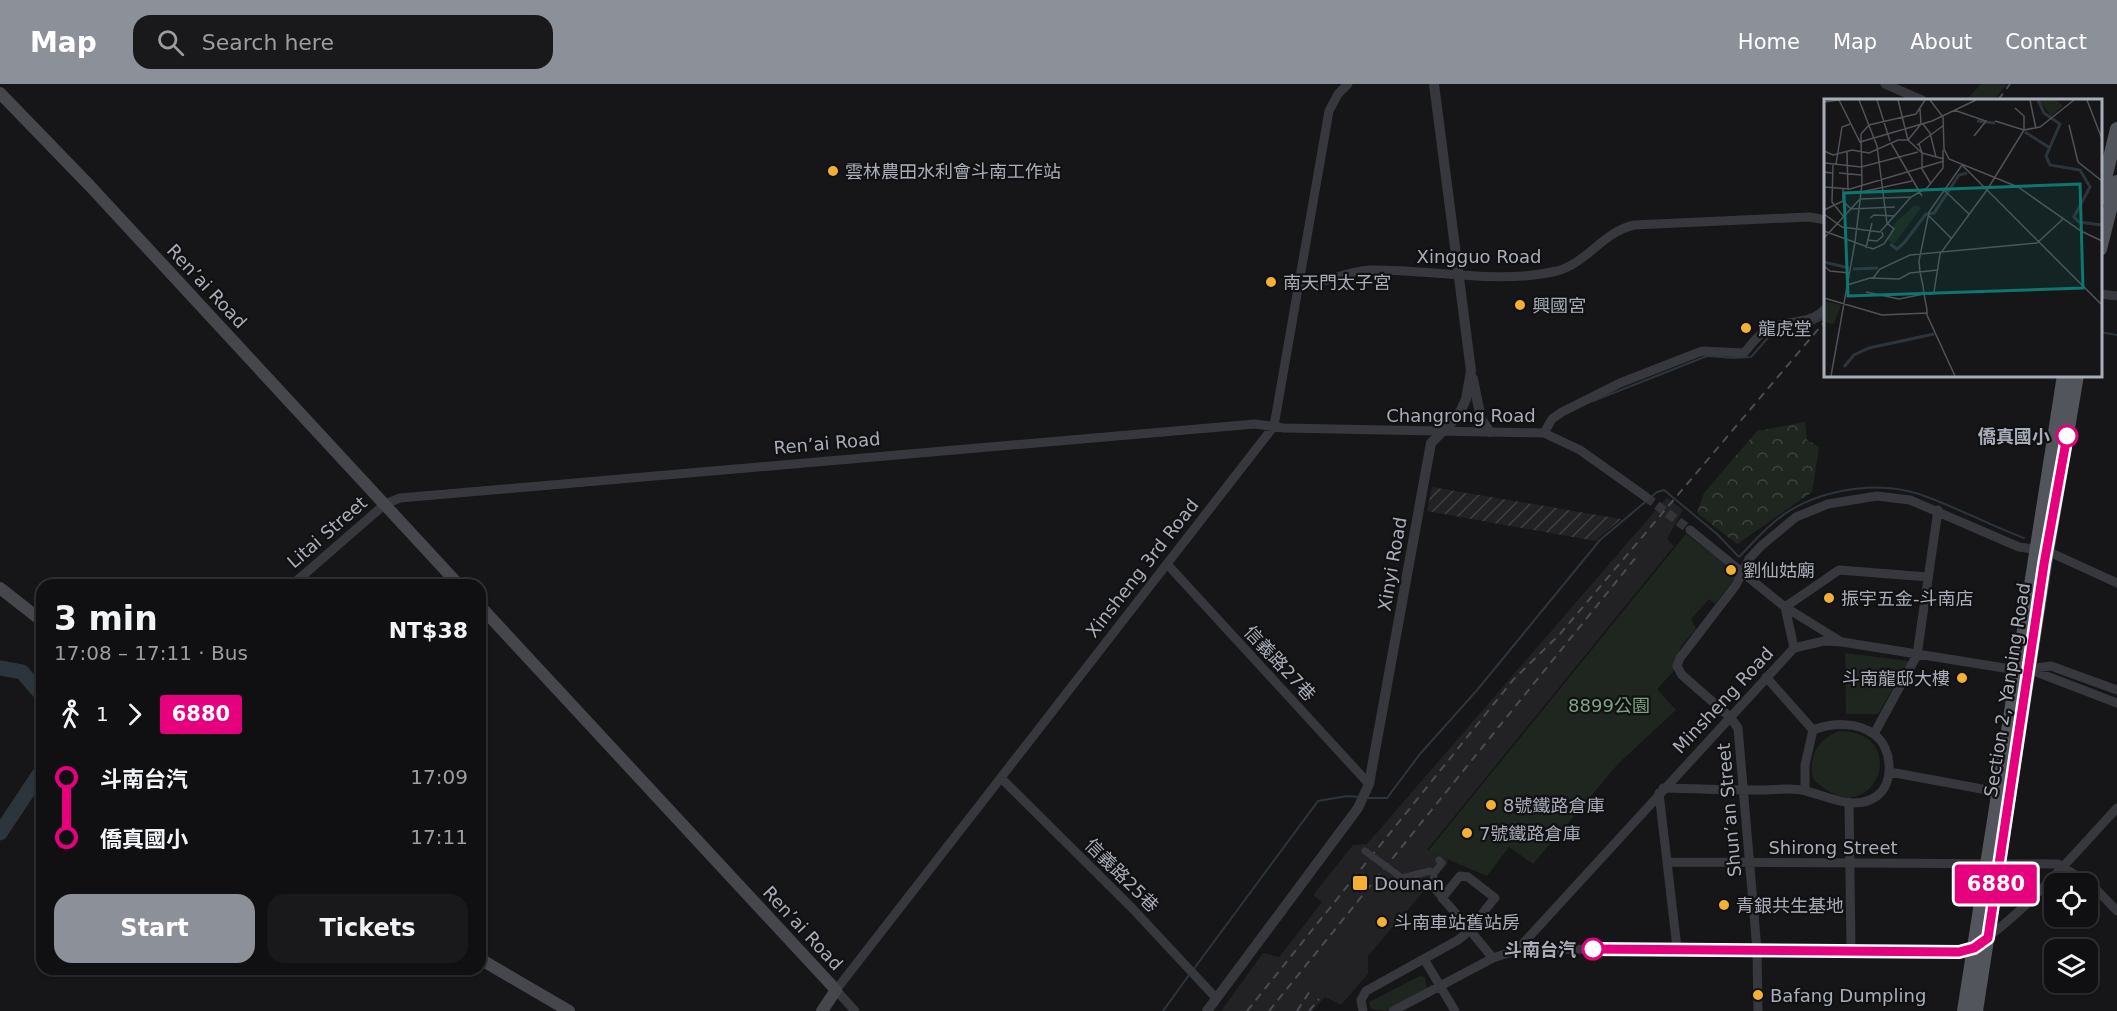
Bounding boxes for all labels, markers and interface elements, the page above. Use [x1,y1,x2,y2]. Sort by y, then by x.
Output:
search box [133,15,553,69]
text: Map [30,26,97,59]
icon: search [154,26,187,59]
text: Search here [202,30,334,55]
text: Home [1738,30,1800,54]
text: Map [1833,30,1877,54]
text: About [1910,30,1972,54]
text: Contact [2005,30,2087,54]
inset map [1824,99,2102,376]
place label: 雲林農田水利會斗南工作站 [845,161,1061,182]
marker: 雲林農田水利會斗南工作站 [826,164,840,178]
street label: Ren’ai Road [163,240,251,332]
street label: Xingguo Road [1417,246,1541,267]
place label: 南天門太子宮 [1283,272,1391,293]
marker: 南天門太子宮 [1264,275,1278,289]
place label: 興國宮 [1532,295,1586,316]
marker: 興國宮 [1513,298,1527,312]
place label: 龍虎堂 [1758,318,1812,339]
marker: 龍虎堂 [1739,321,1753,335]
street label: Changrong Road [1386,405,1536,426]
marker: 僑真國小 [2056,425,2078,447]
place label: 僑真國小 [1977,426,2050,447]
street label: Ren’ai Road [773,428,881,458]
street label: Litai Street [283,492,371,572]
street label: Xinsheng 3rd Road [1081,495,1203,641]
street label: Xinyi Road [1373,515,1411,613]
place label: 劉仙姑廟 [1743,560,1815,581]
marker: 劉仙姑廟 [1724,563,1738,577]
street label: Section 2, Yanping Road [1980,581,2034,799]
place label: 振宇五金-斗南店 [1841,588,1974,609]
marker: 振宇五金-斗南店 [1822,591,1836,605]
text: 3 min [54,599,158,638]
text: NT$38 [389,618,468,643]
street label: 信義路27巷 [1240,621,1320,705]
text: 17:08 – 17:11 · Bus [54,641,248,665]
street label: Minsheng Road [1668,643,1778,757]
place label: 斗南龍邸大樓 [1842,668,1950,689]
marker: 斗南龍邸大樓 [1955,671,1969,685]
park label: 8899公園 [1568,695,1650,716]
icon: walk [54,698,87,731]
icon: forward [118,698,151,731]
text: 1 [96,702,109,726]
text: 6880 [172,702,230,726]
street label: Shun’an Street [1713,742,1745,878]
text: 17:09 [410,765,468,789]
text: 斗南台汽 [100,767,188,792]
place label: 8號鐵路倉庫 [1503,795,1604,816]
marker: 8號鐵路倉庫 [1484,798,1498,812]
place label: 7號鐵路倉庫 [1479,823,1580,844]
text: 17:11 [410,825,468,849]
marker: 7號鐵路倉庫 [1460,826,1474,840]
text: 僑真國小 [100,827,188,852]
street label: 信義路25巷 [1081,834,1163,916]
street label: Shirong Street [1768,837,1898,858]
line badge: 6880 [1954,864,2038,904]
text: 6880 [1967,872,2025,896]
place label: Dounan [1374,873,1444,894]
map controls [2044,873,2098,993]
button: locate [2044,873,2098,927]
marker: Dounan [1351,874,1369,892]
street label: Ren’ai Road [759,882,847,974]
button: Start [54,894,255,963]
button: Tickets [267,894,468,963]
place label: 青銀共生基地 [1736,895,1844,916]
marker: 青銀共生基地 [1717,898,1731,912]
place label: 斗南車站舊站房 [1394,912,1520,933]
marker: 斗南車站舊站房 [1375,915,1389,929]
marker: 斗南台汽 [1582,938,1604,960]
place label: 斗南台汽 [1504,939,1576,960]
button: layers [2044,939,2098,993]
place label: Bafang Dumpling [1770,985,1926,1006]
marker: Bafang Dumpling [1751,988,1765,1002]

